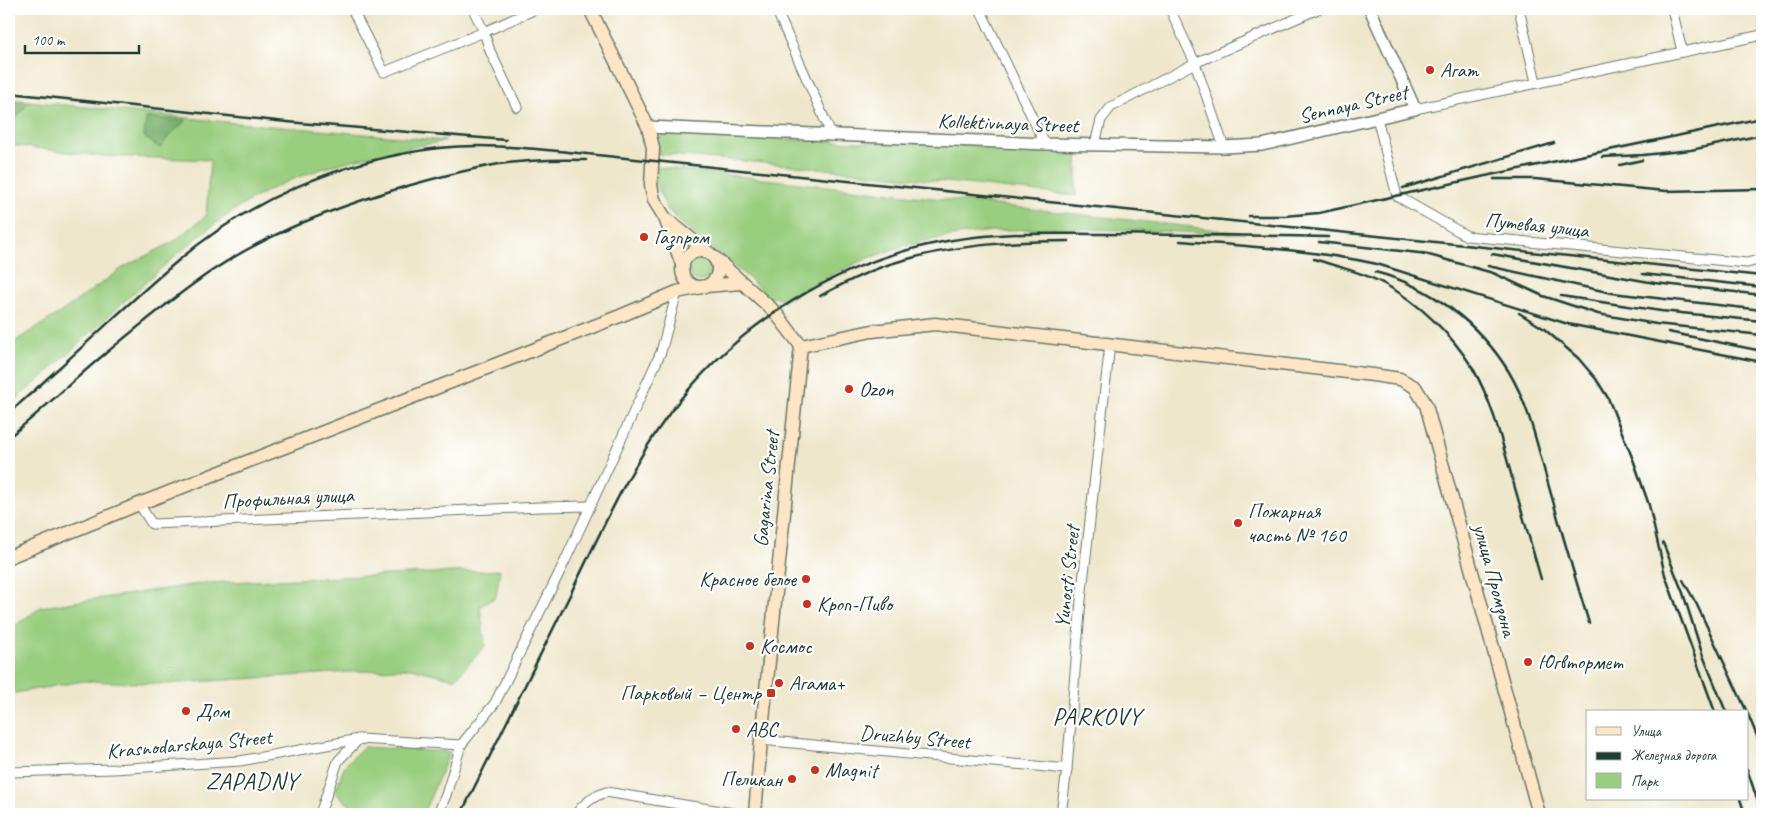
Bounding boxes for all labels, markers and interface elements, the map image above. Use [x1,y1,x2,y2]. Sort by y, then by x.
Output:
scale bar [25,22,139,54]
text: 100 m [32,31,66,50]
place label: Агат [1440,57,1480,83]
marker: Агат [1424,64,1436,76]
street label: Sennaya Street [1296,78,1413,129]
street label: Kollektivnaya Street [937,108,1081,139]
street label: Путевая улица [1484,207,1592,244]
place label: Газпром [654,224,710,251]
marker: Газпром [638,231,650,243]
place label: Ozon [859,376,894,402]
marker: Ozon [843,383,855,395]
street label: Gagarina Street [747,427,785,548]
street label: Профильная улица [222,481,356,514]
place label: Пожарная часть № 160 [1248,498,1347,548]
marker: Пожарная часть № 160 [1232,517,1244,529]
street label: улица Промзона [1467,519,1523,642]
street label: Yunosti Street [1049,521,1086,629]
place label: Красное белое [699,566,797,592]
marker: Красное белое [800,573,812,585]
place label: Кроп-Пиво [817,591,895,617]
marker: Кроп-Пиво [801,598,813,610]
place label: Космос [760,633,813,659]
marker: Космос [744,640,756,652]
place label: Югвтормет [1538,649,1624,675]
marker: Югвтормет [1522,656,1534,668]
place label: Агама+ [789,670,846,696]
marker: Агама+ [773,677,785,689]
place label: Парковый – Центр [620,680,763,706]
marker: Парковый – Центр [765,687,777,699]
place label: Дом [196,698,231,724]
district label: PARKOVY [1052,701,1145,731]
marker: Дом [180,705,192,717]
legend [1586,710,1748,800]
place label: ABC [746,716,780,742]
street label: Druzhby Street [859,719,973,755]
text: Улица [1631,722,1662,741]
marker: ABC [730,723,742,735]
street label: Krasnodarskaya Street [105,724,275,764]
text: Железная дорога [1631,746,1718,765]
place label: Magnit [825,757,880,783]
marker: Magnit [809,764,821,776]
district label: ZAPADNY [206,766,302,796]
place label: Пеликан [721,766,783,792]
text: Парк [1631,772,1659,791]
marker: Пеликан [786,773,798,785]

